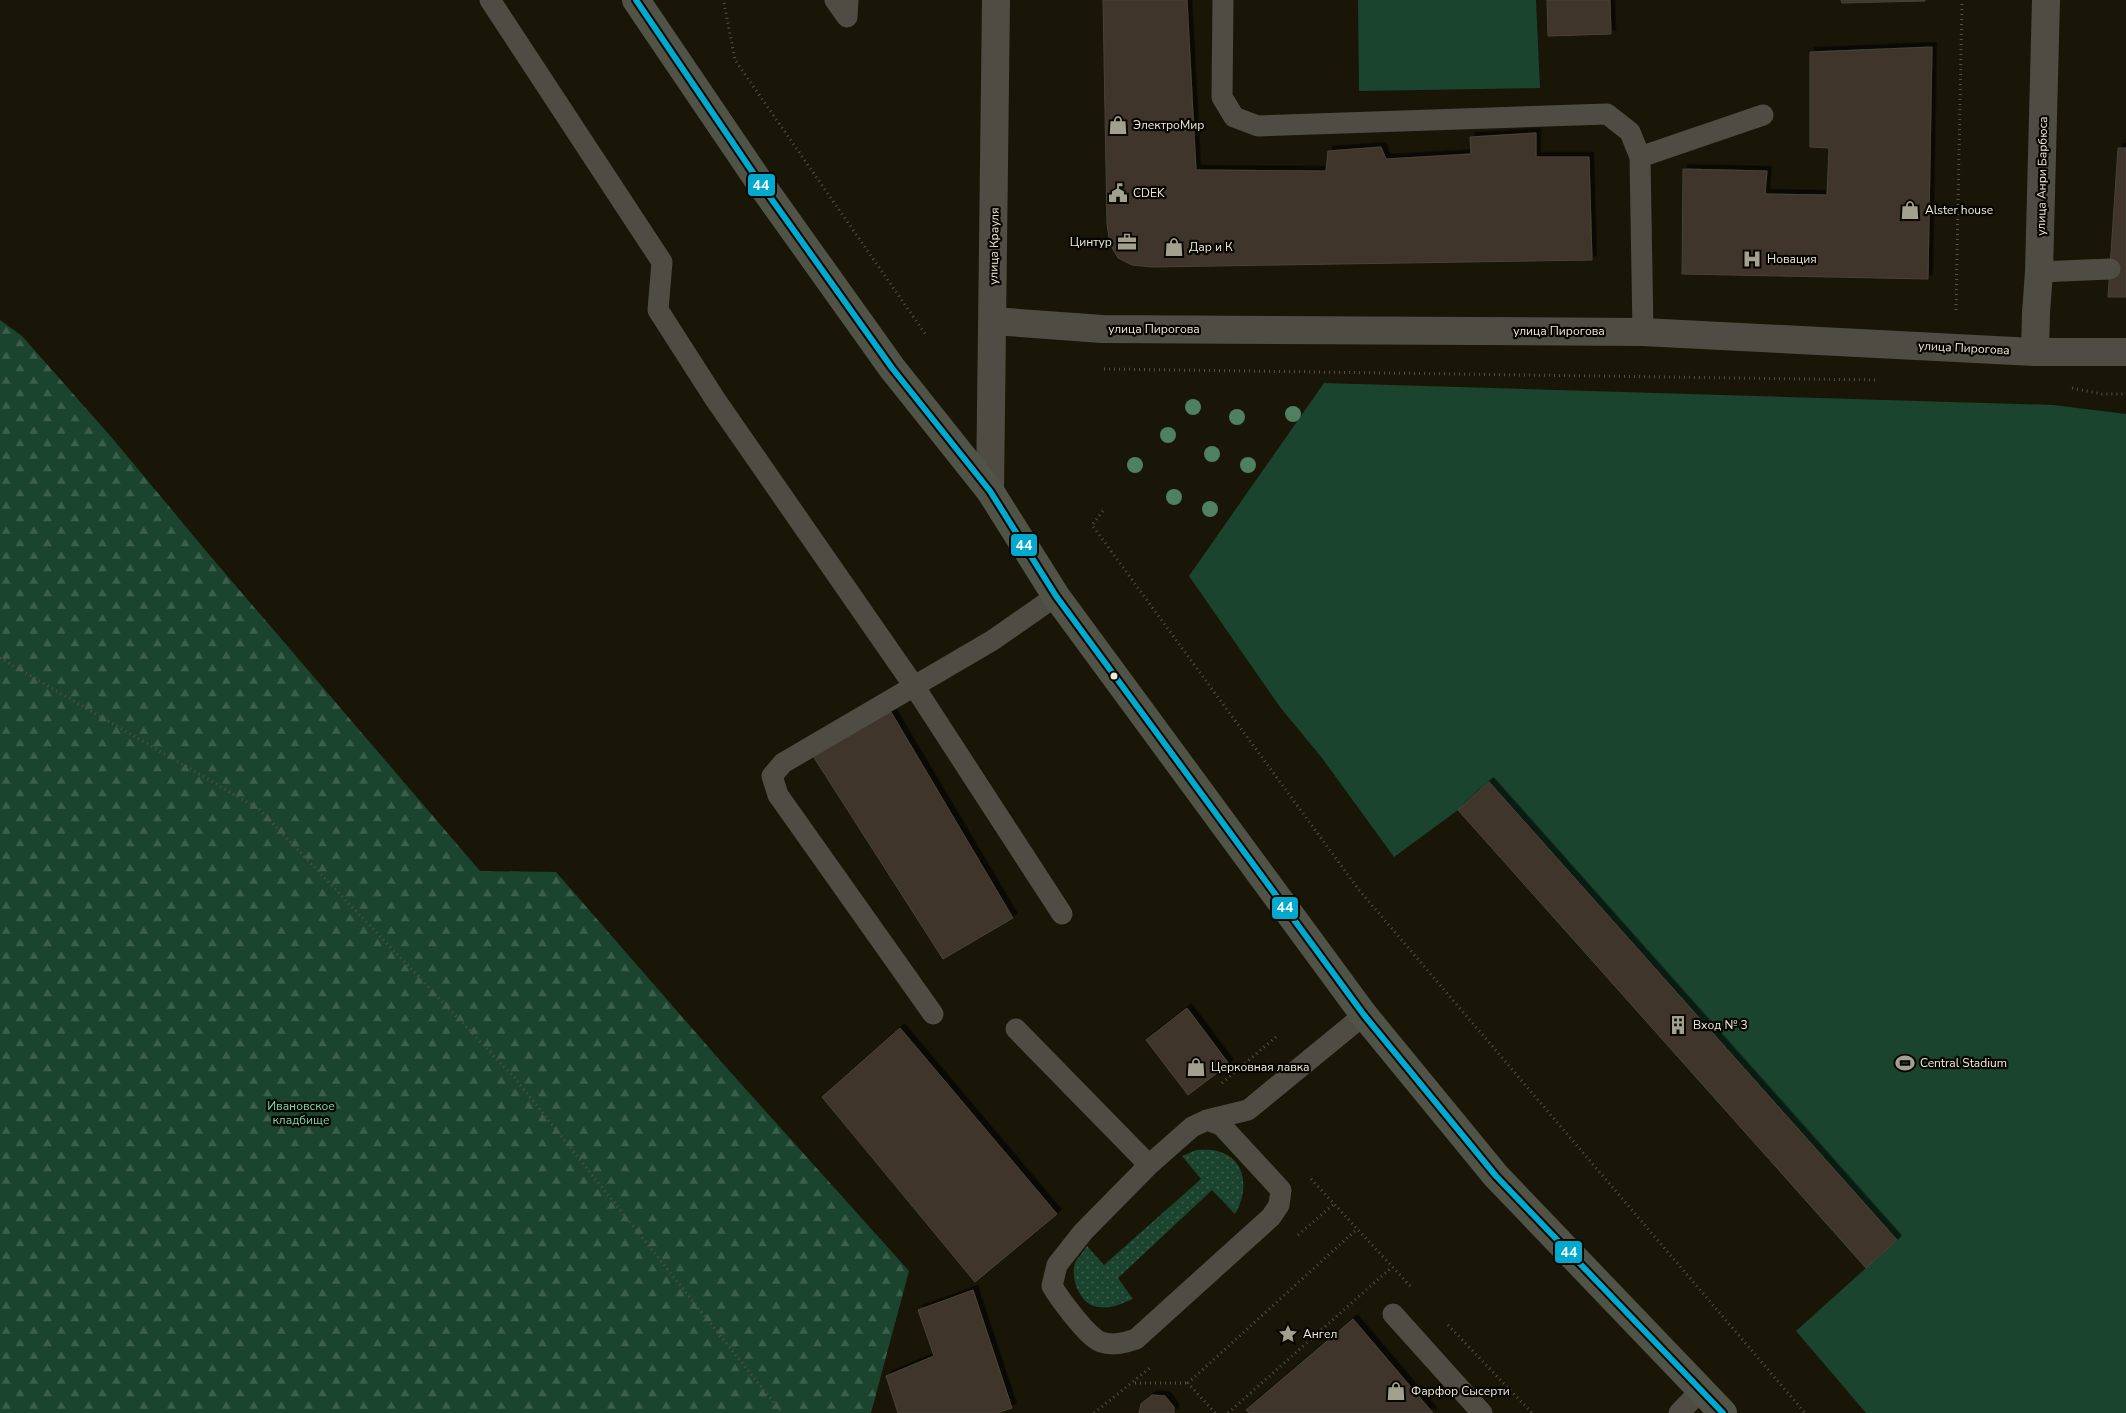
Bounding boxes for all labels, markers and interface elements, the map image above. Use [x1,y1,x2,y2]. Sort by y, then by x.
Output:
shop icon: ЭлектроМир [1107,114,1129,136]
street label: улица Анри Барбюса [2033,116,2051,236]
place label: ЭлектроМир [1133,117,1204,133]
line badge: 44 [747,173,776,197]
text: 44 [753,176,770,195]
public building icon: CDEK [1107,182,1129,204]
place label: CDEK [1133,185,1165,201]
shop icon: Alster house [1899,199,1921,221]
place label: Alster house [1925,202,1993,218]
street label: улица Крауля [985,207,1003,285]
office icon: Цинтур [1116,231,1138,253]
place label: Цинтур [1070,234,1112,250]
shop icon: Дар и К [1163,236,1185,258]
place label: Дар и К [1189,239,1233,255]
hospital icon: Новация [1741,248,1763,270]
place label: Новация [1767,251,1817,267]
street label: улица Пирогова [1108,321,1200,337]
street label: улица Пирогова [1513,323,1605,339]
street label: улица Пирогова [1918,338,2010,358]
line badge: 44 [1010,533,1038,557]
text: 44 [1016,536,1033,555]
unlabelled marker [1109,671,1119,681]
line badge: 44 [1271,896,1299,920]
text: 44 [1277,898,1294,917]
building icon: Вход № 3 [1667,1014,1689,1036]
place label: Вход № 3 [1693,1017,1748,1033]
sports icon: Central Stadium [1894,1052,1916,1074]
place label: Central Stadium [1920,1055,2007,1071]
shop icon: Церковная лавка [1185,1056,1207,1078]
place label: Церковная лавка [1211,1059,1310,1075]
park label: Ивановское кладбище [267,1098,335,1128]
line badge: 44 [1554,1240,1583,1264]
text: 44 [1561,1243,1578,1262]
place icon: Ангел [1277,1323,1299,1345]
place label: Ангел [1303,1326,1337,1342]
shop icon: Фарфор Сысерти [1385,1380,1407,1402]
place label: Фарфор Сысерти [1411,1383,1510,1399]

